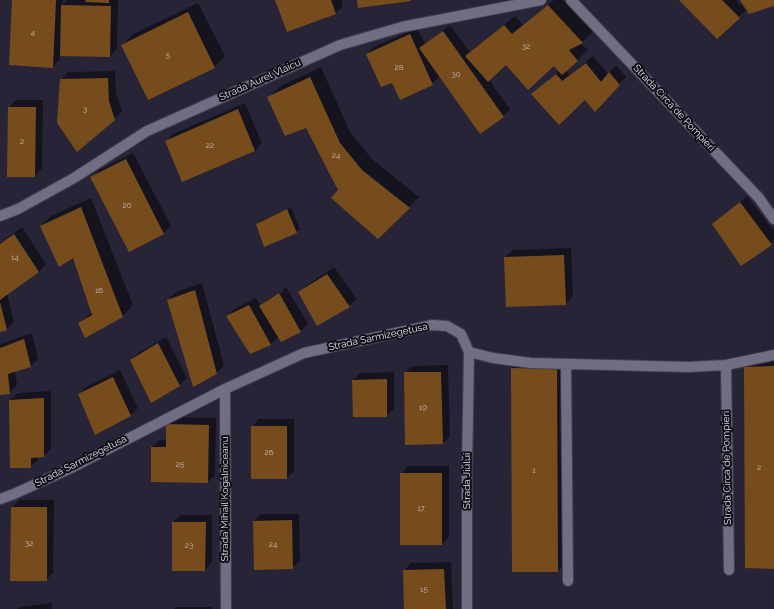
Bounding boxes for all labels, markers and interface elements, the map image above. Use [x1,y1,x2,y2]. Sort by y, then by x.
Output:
house number: 4 [31,28,35,38]
house number: 32 [522,42,530,52]
house number: 5 [166,51,170,61]
street label: Strada Aurel Vlaicu [217,57,303,103]
street label: Strada Circa de Pompieri [631,62,717,154]
house number: 28 [395,63,403,73]
house number: 30 [451,70,461,80]
house number: 3 [83,105,87,115]
house number: 2 [20,137,24,147]
house number: 22 [206,141,214,151]
house number: 24 [332,151,340,161]
house number: 20 [122,201,132,211]
house number: 14 [11,253,19,263]
house number: 16 [95,286,103,296]
street label: Strada Sarmizegetusa [327,321,429,353]
house number: 19 [419,403,427,413]
street label: Strada Circa de Pompieri [720,411,734,525]
street label: Strada Sarmizegetusa [33,433,129,489]
street label: Strada Mihail Kogălniceanu [219,436,231,562]
house number: 26 [265,448,273,458]
street label: Strada Jiului [461,453,473,509]
house number: 25 [176,460,184,470]
house number: 2 [757,463,761,473]
house number: 1 [532,466,536,476]
house number: 17 [417,504,425,514]
house number: 32 [25,539,33,549]
house number: 24 [269,540,277,550]
house number: 23 [185,541,193,551]
house number: 15 [420,585,428,595]

